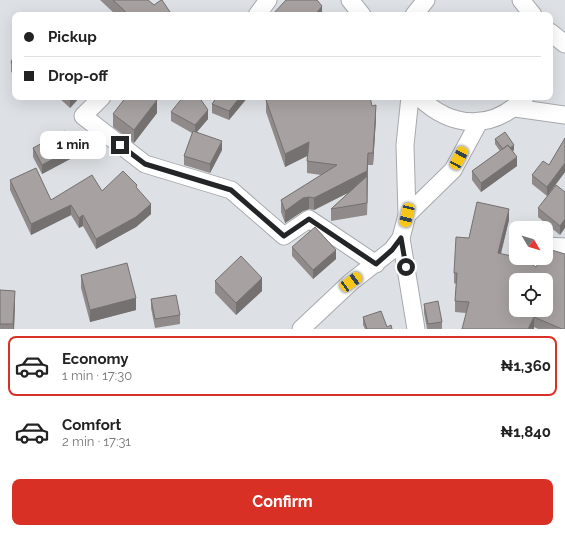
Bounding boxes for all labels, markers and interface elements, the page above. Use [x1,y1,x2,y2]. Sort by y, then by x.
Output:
text: Pickup [48,28,97,46]
text: Drop-off [48,67,108,85]
callout: 1 min [40,131,106,159]
route end [111,136,129,154]
text: 1 min [57,137,89,152]
car [448,145,470,171]
car [398,202,416,228]
north arrow [509,221,553,265]
map controls [509,221,553,317]
route start [397,258,415,276]
car [338,270,364,294]
button: locate [509,273,553,317]
icon: car [14,348,50,384]
text: Economy [62,350,129,368]
text: ₦1,360 [501,357,551,375]
text: 1 min · 17:30 [62,368,132,383]
icon: car [14,414,50,450]
text: Comfort [62,416,121,434]
text: ₦1,840 [500,423,551,441]
text: 2 min · 17:31 [62,434,131,449]
button: Confirm [12,479,553,525]

